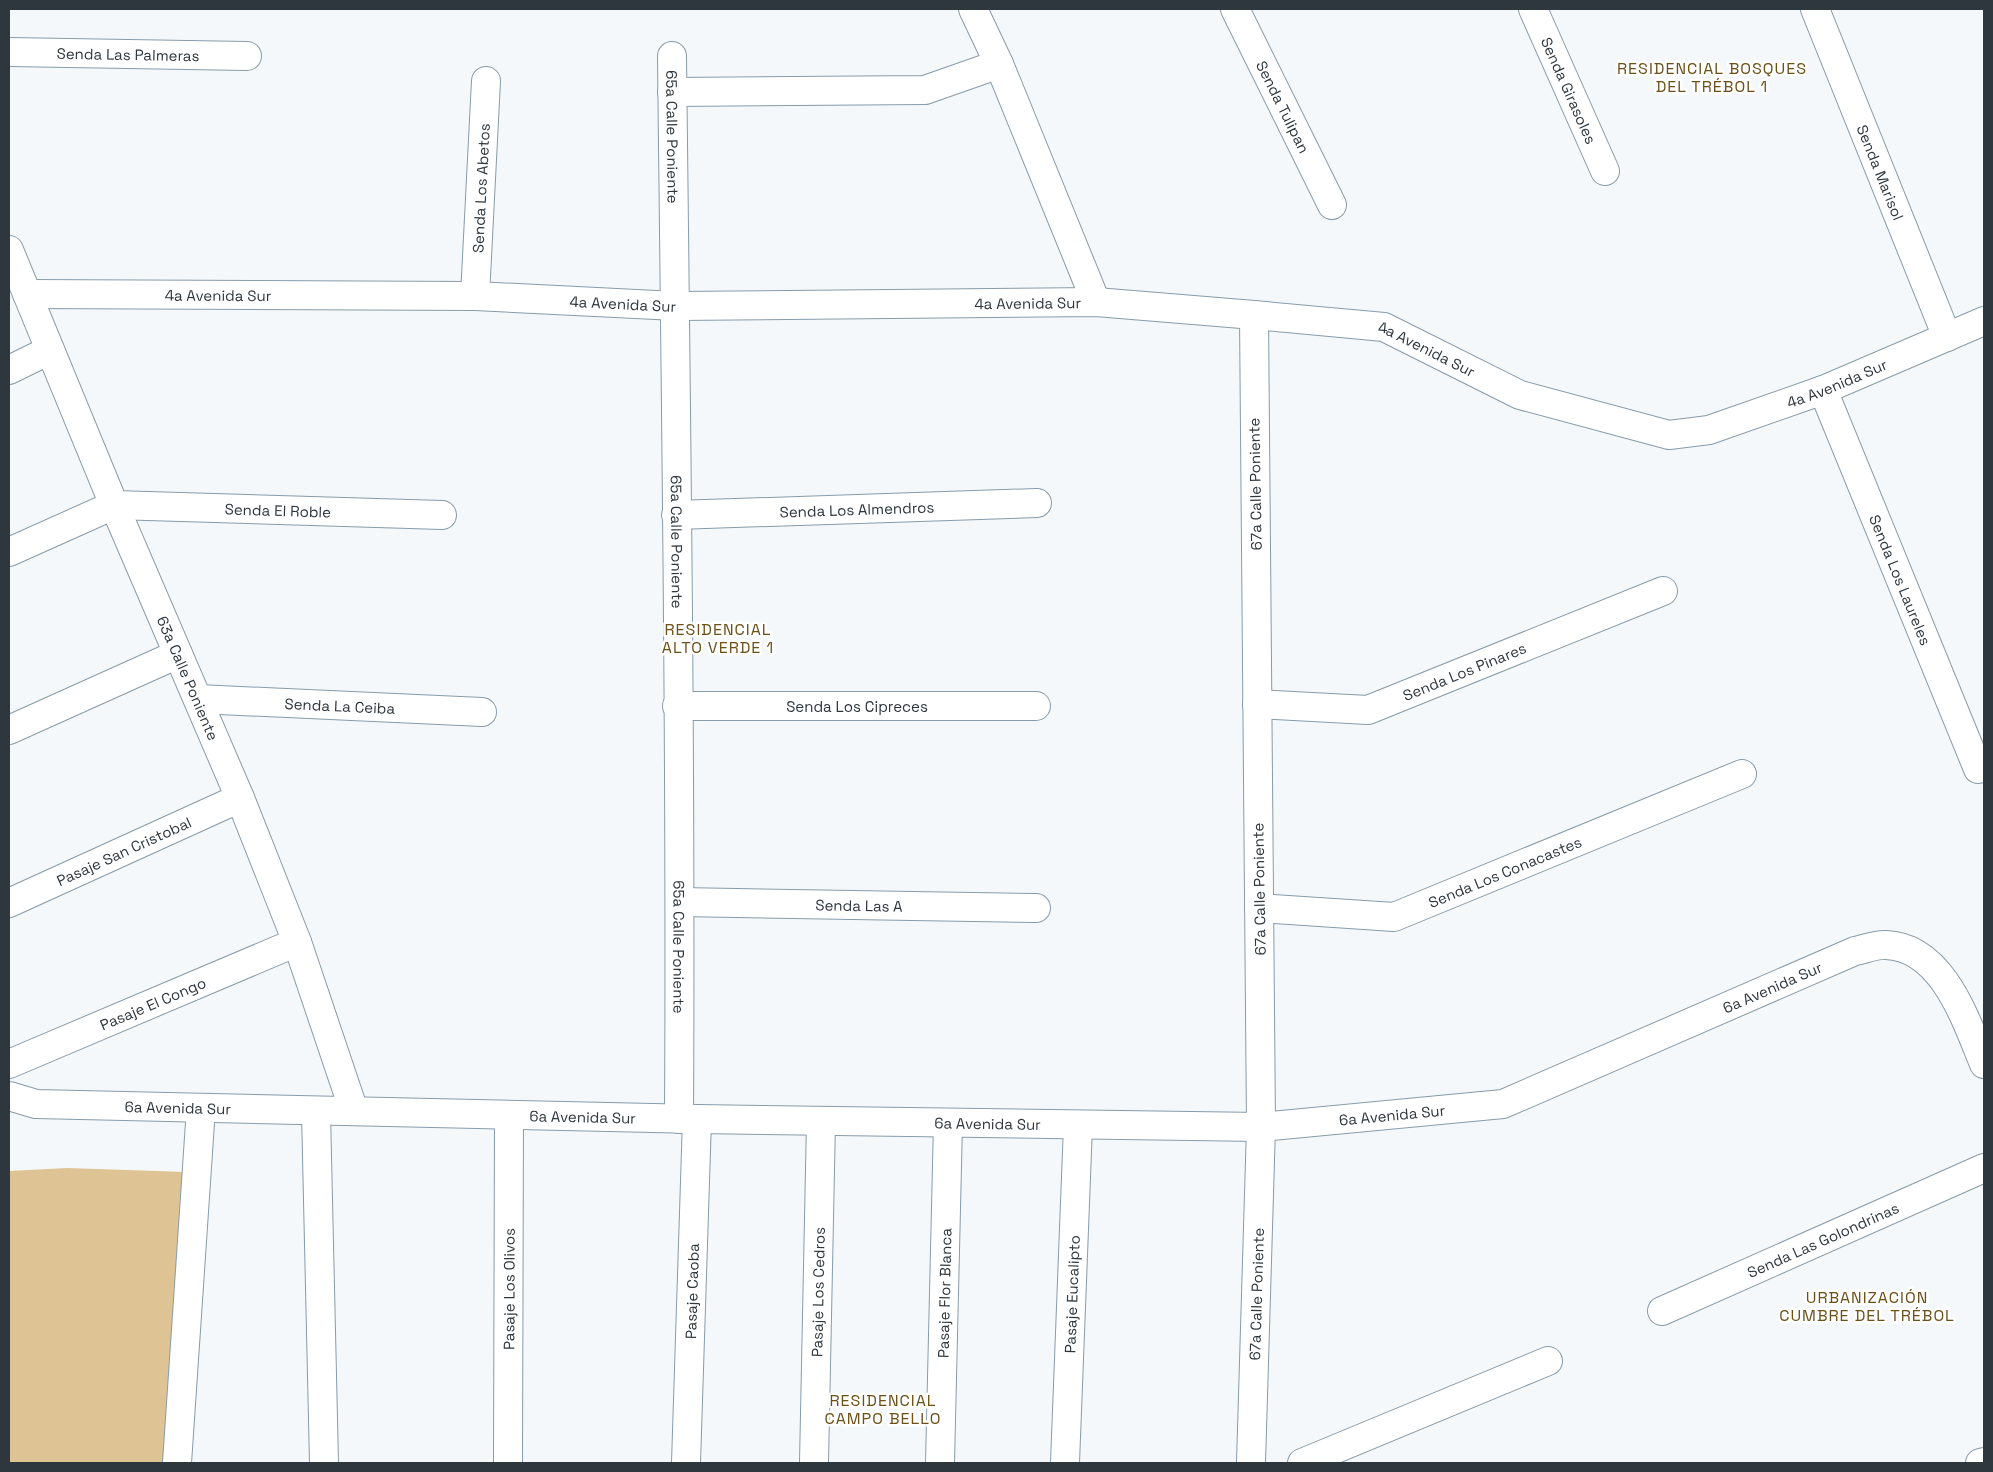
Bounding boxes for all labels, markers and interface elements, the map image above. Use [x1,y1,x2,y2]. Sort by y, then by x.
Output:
street label: Senda Girasoles [1537,34,1601,147]
street label: Senda Las Palmeras [56,43,200,65]
street label: Senda Tulipan [1252,57,1314,156]
district label: RESIDENCIAL BOSQUES DEL TRÉBOL 1 [1617,58,1807,97]
street label: 65a Calle Poniente [663,70,683,204]
street label: Senda Marisol [1853,122,1908,223]
street label: Senda Los Abetos [468,123,493,254]
street label: 4a Avenida Sur [165,285,272,305]
street label: 4a Avenida Sur [569,291,677,316]
street label: 4a Avenida Sur [974,293,1081,313]
street label: 4a Avenida Sur [1377,317,1479,381]
street label: 4a Avenida Sur [1784,354,1890,412]
street label: 67a Calle Poniente [1244,417,1266,550]
street label: 65a Calle Poniente [667,475,687,609]
street label: Senda Los Almendros [779,497,935,521]
street label: Senda El Roble [224,499,331,521]
street label: Senda Los Laureles [1865,512,1936,648]
street label: 63a Calle Poniente [153,613,224,743]
district label: RESIDENCIAL ALTO VERDE 1 [662,619,774,658]
street label: Senda Los Pinares [1400,638,1529,705]
street label: Senda La Ceiba [284,693,396,718]
street label: Senda Los Cipreces [786,697,928,716]
street label: Pasaje San Cristobal [53,812,194,890]
street label: 67a Calle Poniente [1248,822,1270,955]
street label: Senda Los Conacastes [1425,832,1584,911]
street label: 65a Calle Poniente [670,880,689,1014]
street label: Senda Las A [815,895,903,915]
street label: 6a Avenida Sur [1720,957,1825,1017]
street label: Pasaje El Congo [97,972,209,1034]
street label: 6a Avenida Sur [124,1097,232,1118]
street label: 6a Avenida Sur [1338,1100,1446,1129]
street label: 6a Avenida Sur [529,1106,636,1127]
street label: 6a Avenida Sur [934,1113,1041,1133]
street label: Senda Las Golondrinas [1744,1198,1902,1282]
street label: Pasaje Los Cedros [807,1227,828,1357]
street label: Pasaje Flor Blanca [933,1227,955,1358]
street label: 67a Calle Poniente [1245,1227,1268,1361]
street label: Pasaje Los Olivos [499,1228,518,1350]
street label: Pasaje Eucalipto [1060,1235,1083,1354]
street label: Pasaje Caoba [680,1242,703,1339]
district label: URBANIZACIÓN CUMBRE DEL TRÉBOL [1779,1287,1955,1326]
district label: RESIDENCIAL CAMPO BELLO [825,1390,941,1429]

